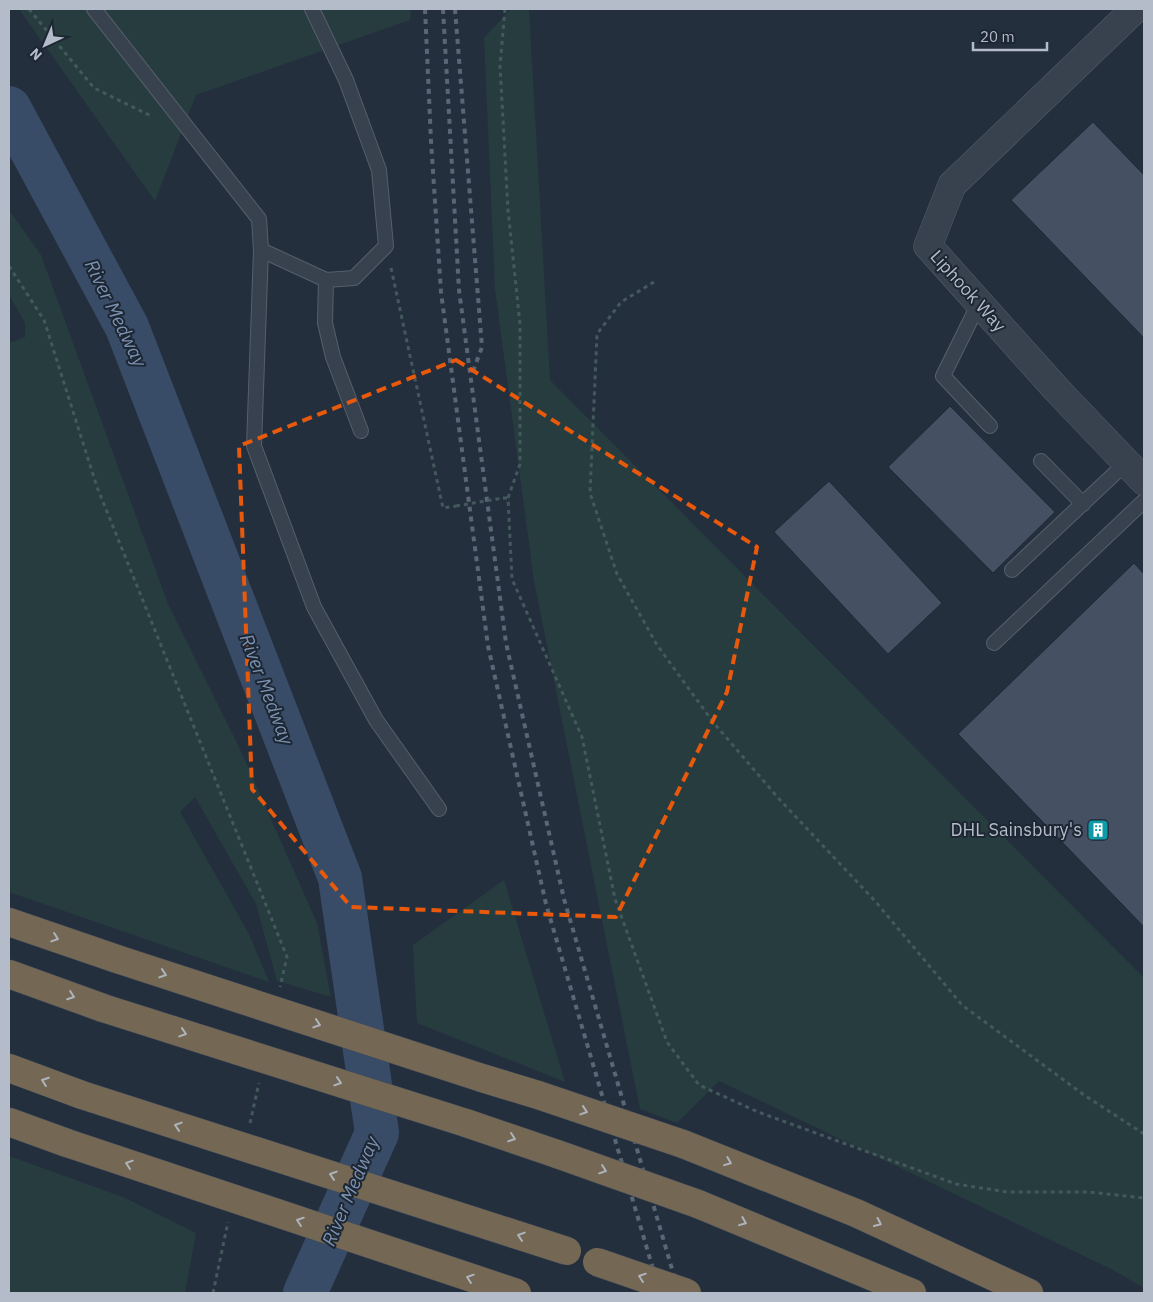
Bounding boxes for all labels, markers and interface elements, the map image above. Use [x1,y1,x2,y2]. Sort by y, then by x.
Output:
north arrow [20,20,70,70]
scale bar [973,20,1047,52]
text: 20 m [980,27,1015,46]
text: N [26,44,46,64]
street label: Liphook Way [926,245,1011,336]
water label: River Medway [80,255,153,371]
water label: River Medway [235,630,299,749]
place label: DHL Sainsbury's [950,818,1082,841]
building icon: DHL Sainsbury's [1086,818,1110,842]
one-way arrow [50,932,59,942]
one-way arrow [158,968,167,978]
one-way arrow [66,990,75,1000]
one-way arrow [313,1019,321,1029]
one-way arrow [179,1027,187,1037]
one-way arrow [334,1076,342,1086]
one-way arrow [42,1077,50,1087]
one-way arrow [579,1105,588,1115]
one-way arrow [174,1121,183,1131]
water label: River Medway [316,1132,384,1249]
one-way arrow [507,1132,515,1142]
one-way arrow [723,1155,732,1166]
one-way arrow [125,1159,134,1169]
one-way arrow [598,1164,607,1174]
one-way arrow [329,1171,337,1181]
one-way arrow [296,1216,304,1226]
one-way arrow [738,1216,747,1226]
one-way arrow [873,1217,882,1228]
one-way arrow [517,1232,525,1242]
one-way arrow [638,1273,647,1283]
one-way arrow [467,1274,475,1284]

